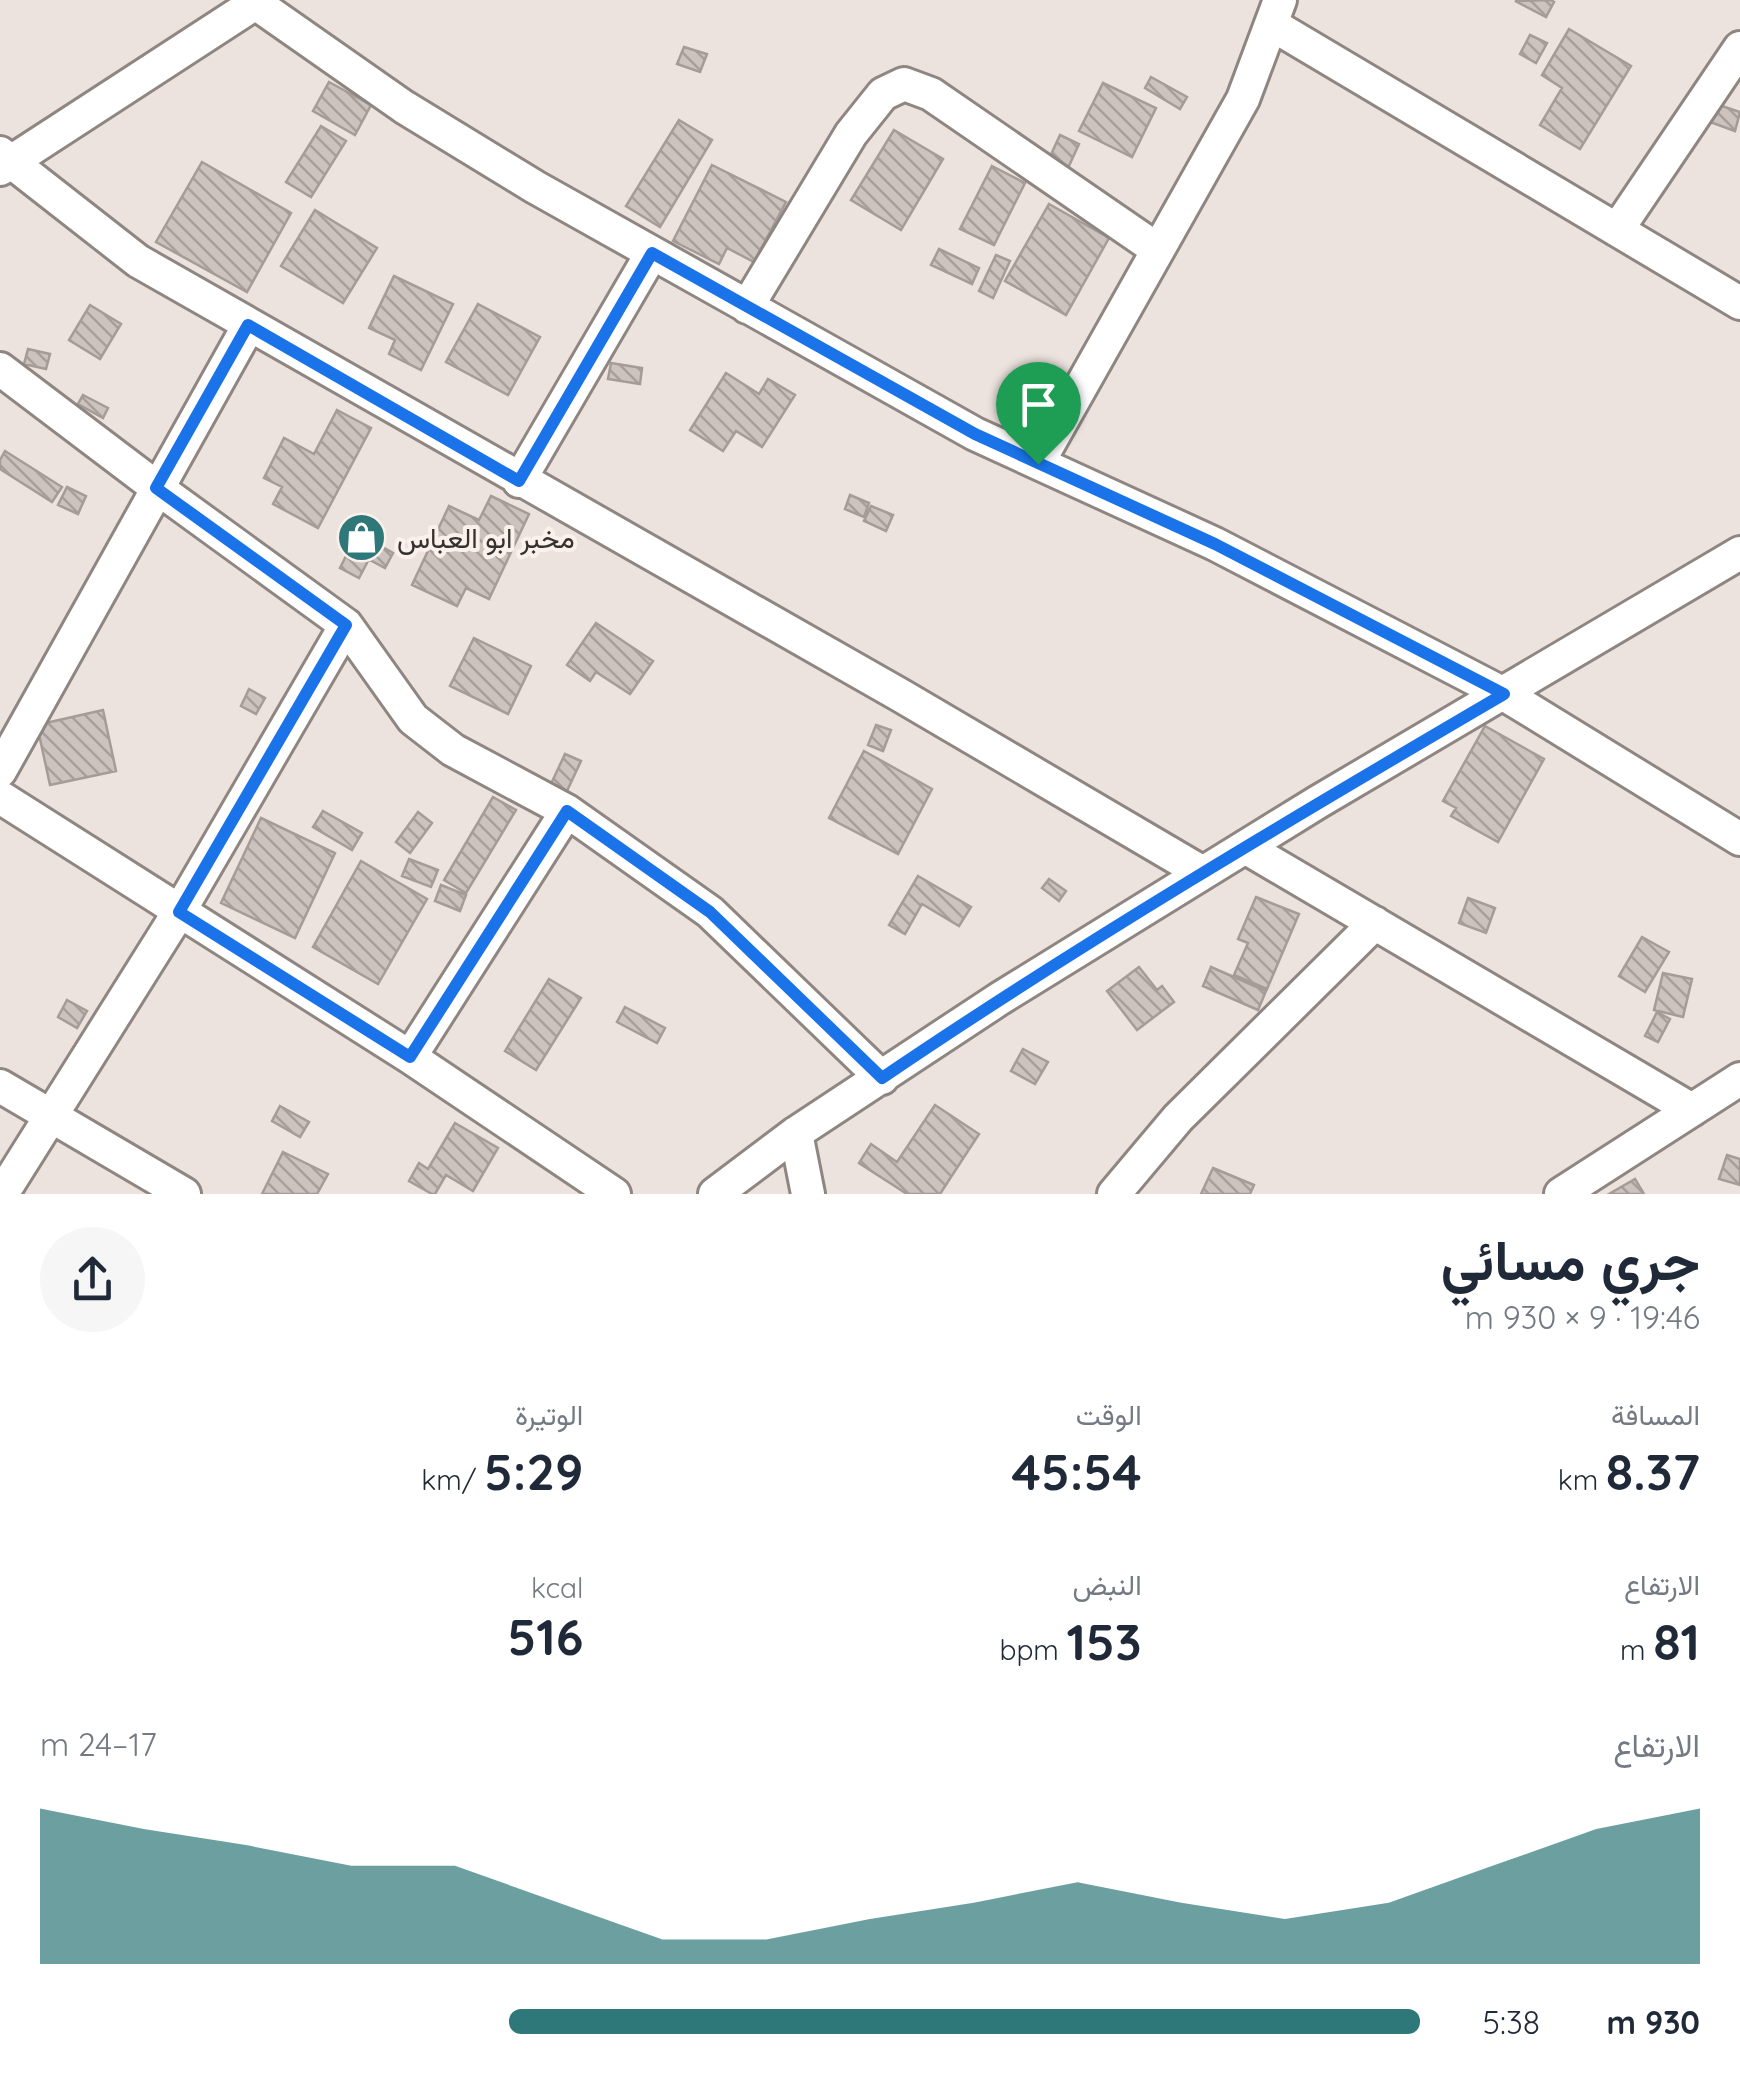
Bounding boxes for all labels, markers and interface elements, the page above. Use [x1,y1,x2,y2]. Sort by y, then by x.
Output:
pin [996,362,1081,465]
icon: arrive [1011,377,1066,432]
shop icon: مخبر ابو العباس [336,511,388,563]
place label: مخبر ابو العباس [397,520,575,556]
text: جري مسائي [1441,1225,1700,1294]
button: share [40,1227,145,1332]
text: 19:46 · 9 × 930 m [1465,1297,1700,1337]
text: الوتيرة [515,1397,583,1432]
text: الوقت [1076,1397,1142,1432]
text: المسافة [1611,1397,1700,1432]
text: 5:29 [484,1440,583,1503]
text: 45:54 [1012,1440,1142,1503]
text: 8.37 [1606,1440,1700,1503]
text: /km [421,1462,484,1497]
text: km [1558,1462,1606,1497]
text: النبض [1072,1567,1142,1602]
text: الارتفاع [1624,1567,1700,1602]
text: kcal [531,1570,583,1605]
text: 516 [507,1605,583,1668]
text: 153 [1067,1610,1142,1673]
text: 81 [1653,1610,1700,1673]
text: bpm [999,1632,1067,1667]
text: m [1620,1632,1653,1667]
text: 17–24 m [40,1724,157,1764]
text: الارتفاع [1613,1725,1700,1765]
text: 5:38 [1483,2002,1540,2042]
text: 930 m [1607,2002,1700,2042]

